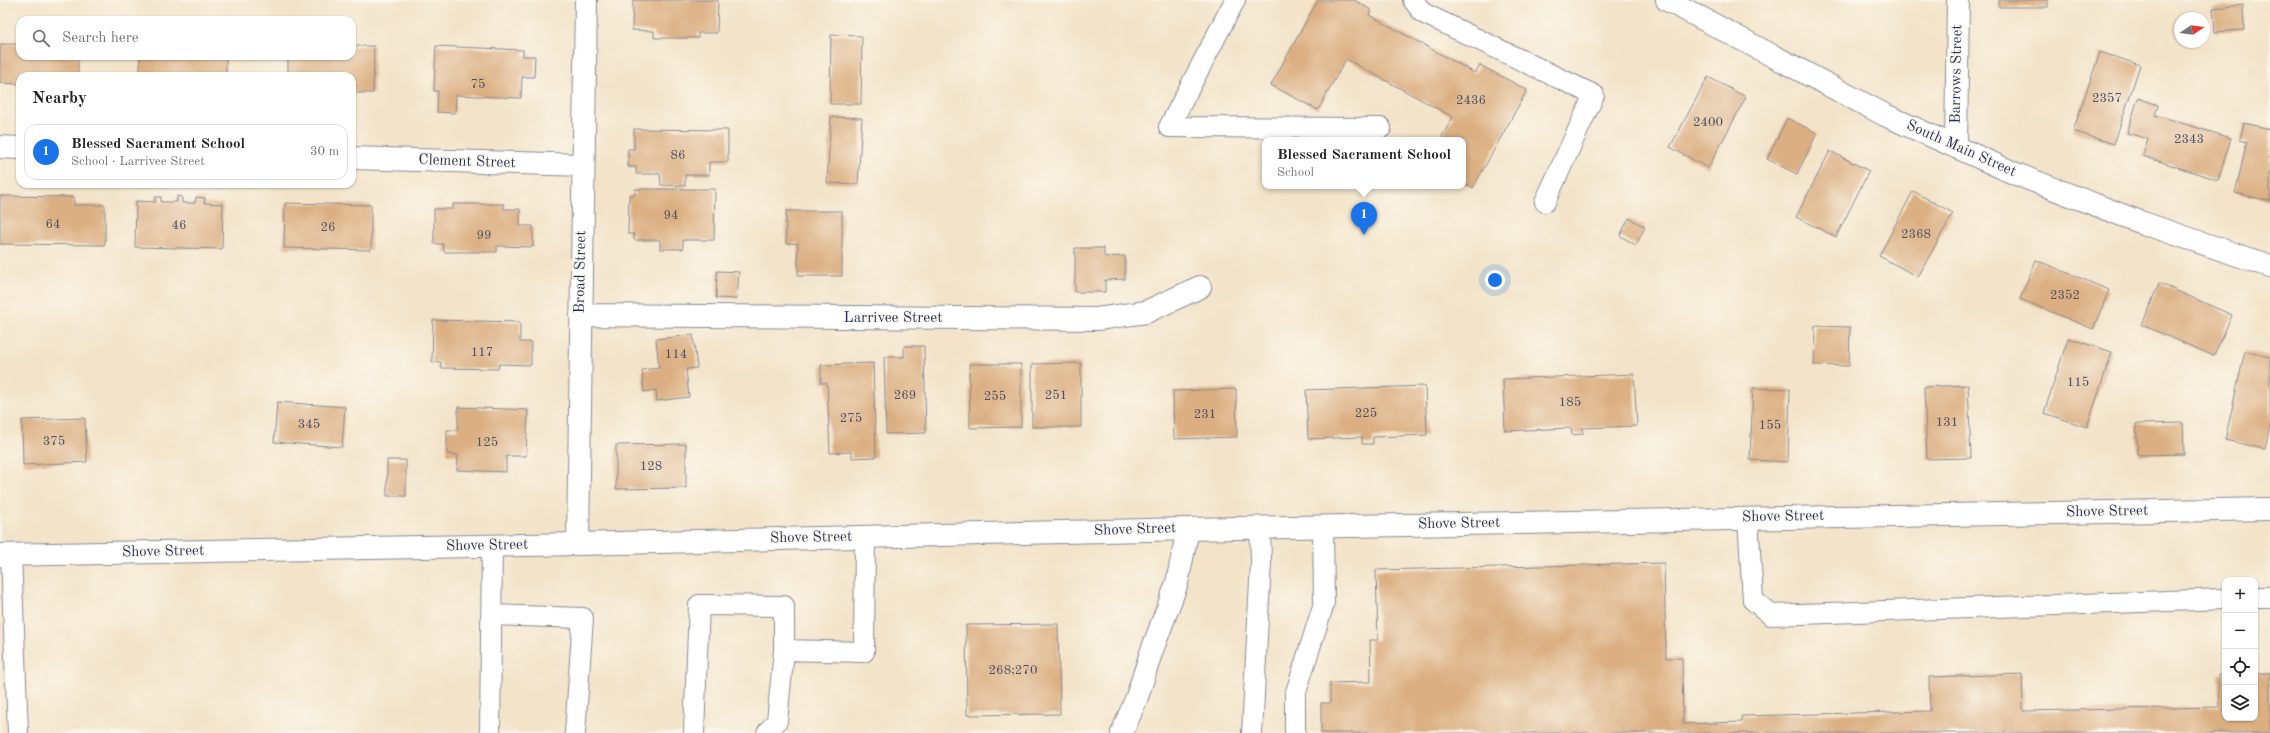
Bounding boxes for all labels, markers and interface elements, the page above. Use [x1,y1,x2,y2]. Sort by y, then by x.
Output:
north arrow [2174,12,2210,48]
search box [16,16,356,60]
street label: Barrows Street [1949,24,1965,124]
icon: search [30,27,52,49]
text: Search here [62,31,139,46]
house number: 75 [470,78,486,91]
text: Nearby [32,90,87,107]
house number: 2357 [2092,92,2122,105]
house number: 2436 [1456,94,1486,107]
house number: 2400 [1693,116,1723,129]
street label: South Main Street [1904,118,2018,180]
house number: 2343 [2174,133,2204,146]
text: Blessed Sacrament School [71,137,245,152]
popup [1262,137,1466,189]
text: 1 [42,145,50,158]
text: 30 m [310,145,339,158]
text: Blessed Sacrament School [1277,148,1451,163]
house number: 86 [670,149,686,162]
street label: Clement Street [418,153,516,171]
text: School · Larrivee Street [71,155,205,168]
text: School [1277,166,1314,179]
pin: 1 [1351,202,1377,235]
house number: 94 [663,209,679,222]
house number: 64 [45,218,61,231]
house number: 46 [171,219,187,232]
house number: 26 [320,221,336,234]
house number: 2368 [1901,228,1931,241]
house number: 99 [476,229,492,242]
street label: Broad Street [573,230,589,314]
your location [1485,270,1505,290]
house number: 2352 [2050,289,2080,302]
street label: Larrivee Street [844,311,942,326]
house number: 117 [471,346,493,359]
house number: 114 [665,348,687,361]
house number: 115 [2067,376,2089,389]
house number: 269 [894,389,916,402]
house number: 251 [1045,389,1067,402]
house number: 255 [984,390,1006,403]
house number: 185 [1559,396,1581,409]
house number: 225 [1355,407,1377,420]
house number: 231 [1194,408,1216,421]
house number: 275 [840,412,862,425]
house number: 131 [1936,416,1958,429]
house number: 345 [298,418,320,431]
house number: 155 [1759,419,1781,432]
house number: 375 [43,435,65,448]
house number: 125 [476,436,498,449]
house number: 128 [640,460,662,473]
street label: Shove Street [2066,504,2148,520]
street label: Shove Street [1742,509,1824,525]
street label: Shove Street [1418,516,1500,532]
street label: Shove Street [1094,521,1176,539]
street label: Shove Street [770,530,852,546]
street label: Shove Street [446,538,528,554]
street label: Shove Street [122,544,204,560]
map controls [2222,577,2258,721]
button: + [2222,577,2258,613]
button: − [2222,613,2258,649]
button: locate [2222,649,2258,685]
house number: 268;270 [989,664,1037,677]
button: layers [2222,685,2258,721]

